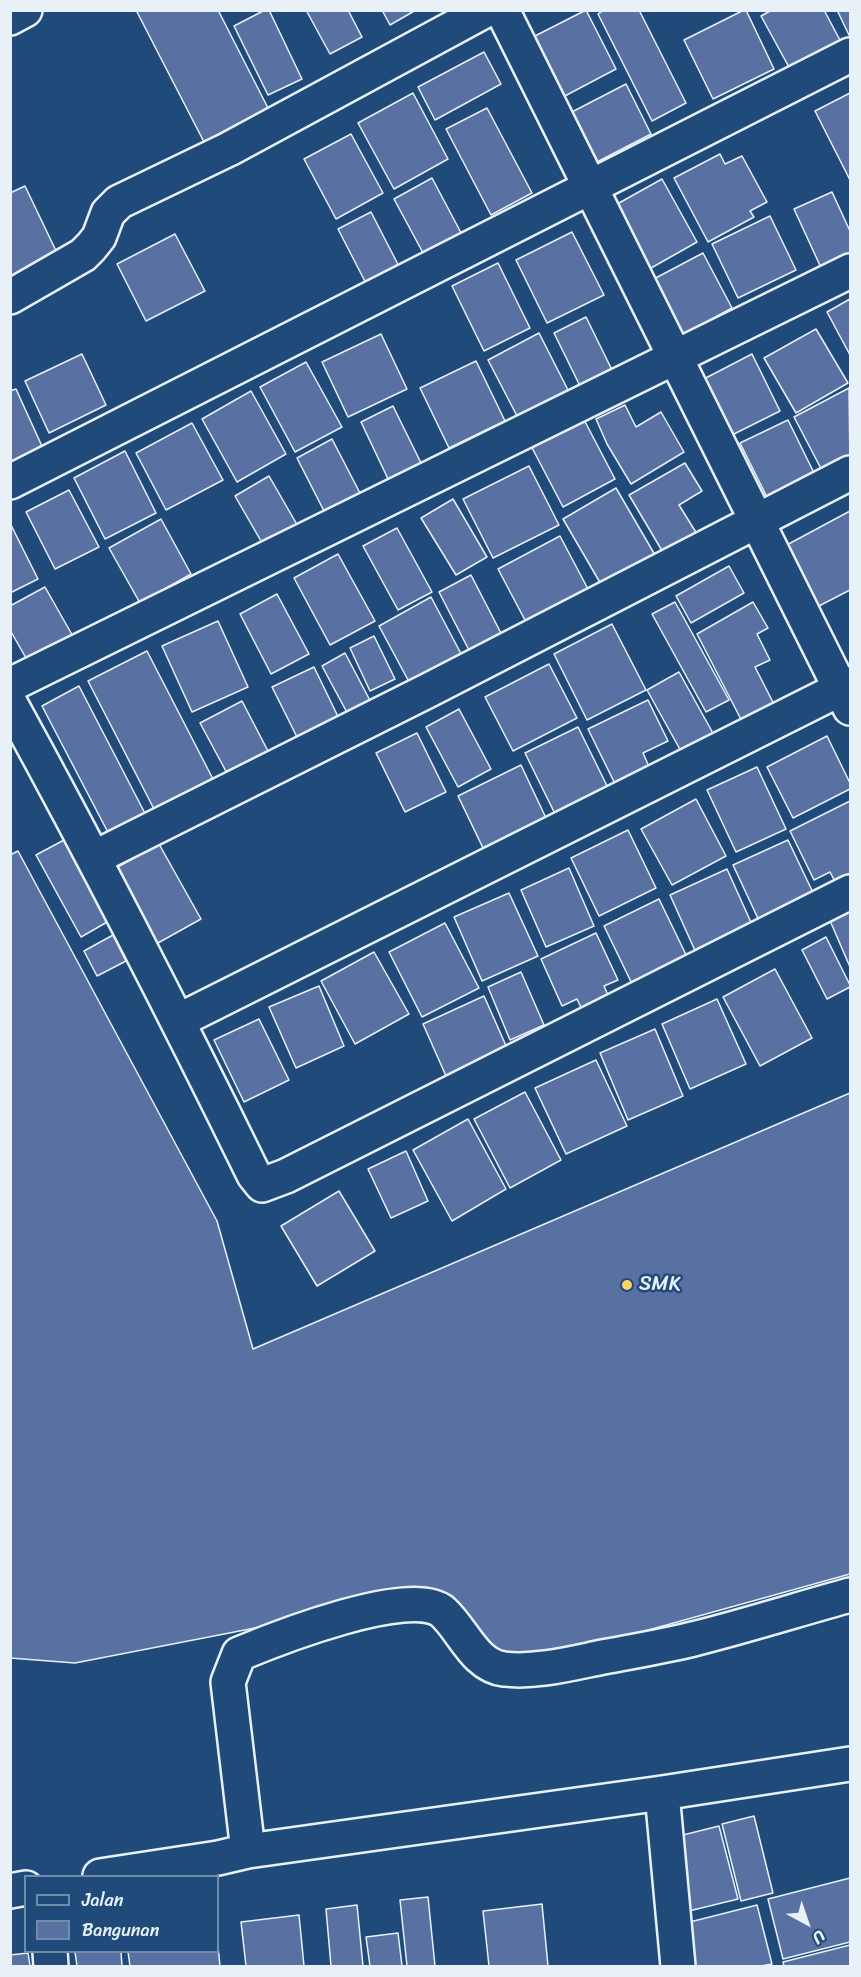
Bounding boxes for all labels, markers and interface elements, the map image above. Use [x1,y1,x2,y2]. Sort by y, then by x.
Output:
place label: SMK [639,1273,681,1297]
marker: SMK [620,1278,634,1292]
legend [24,1875,219,1953]
text: Jalan [82,1884,123,1916]
north arrow [777,1893,837,1953]
text: Bangunan [82,1914,159,1946]
text: U [806,1923,832,1952]

